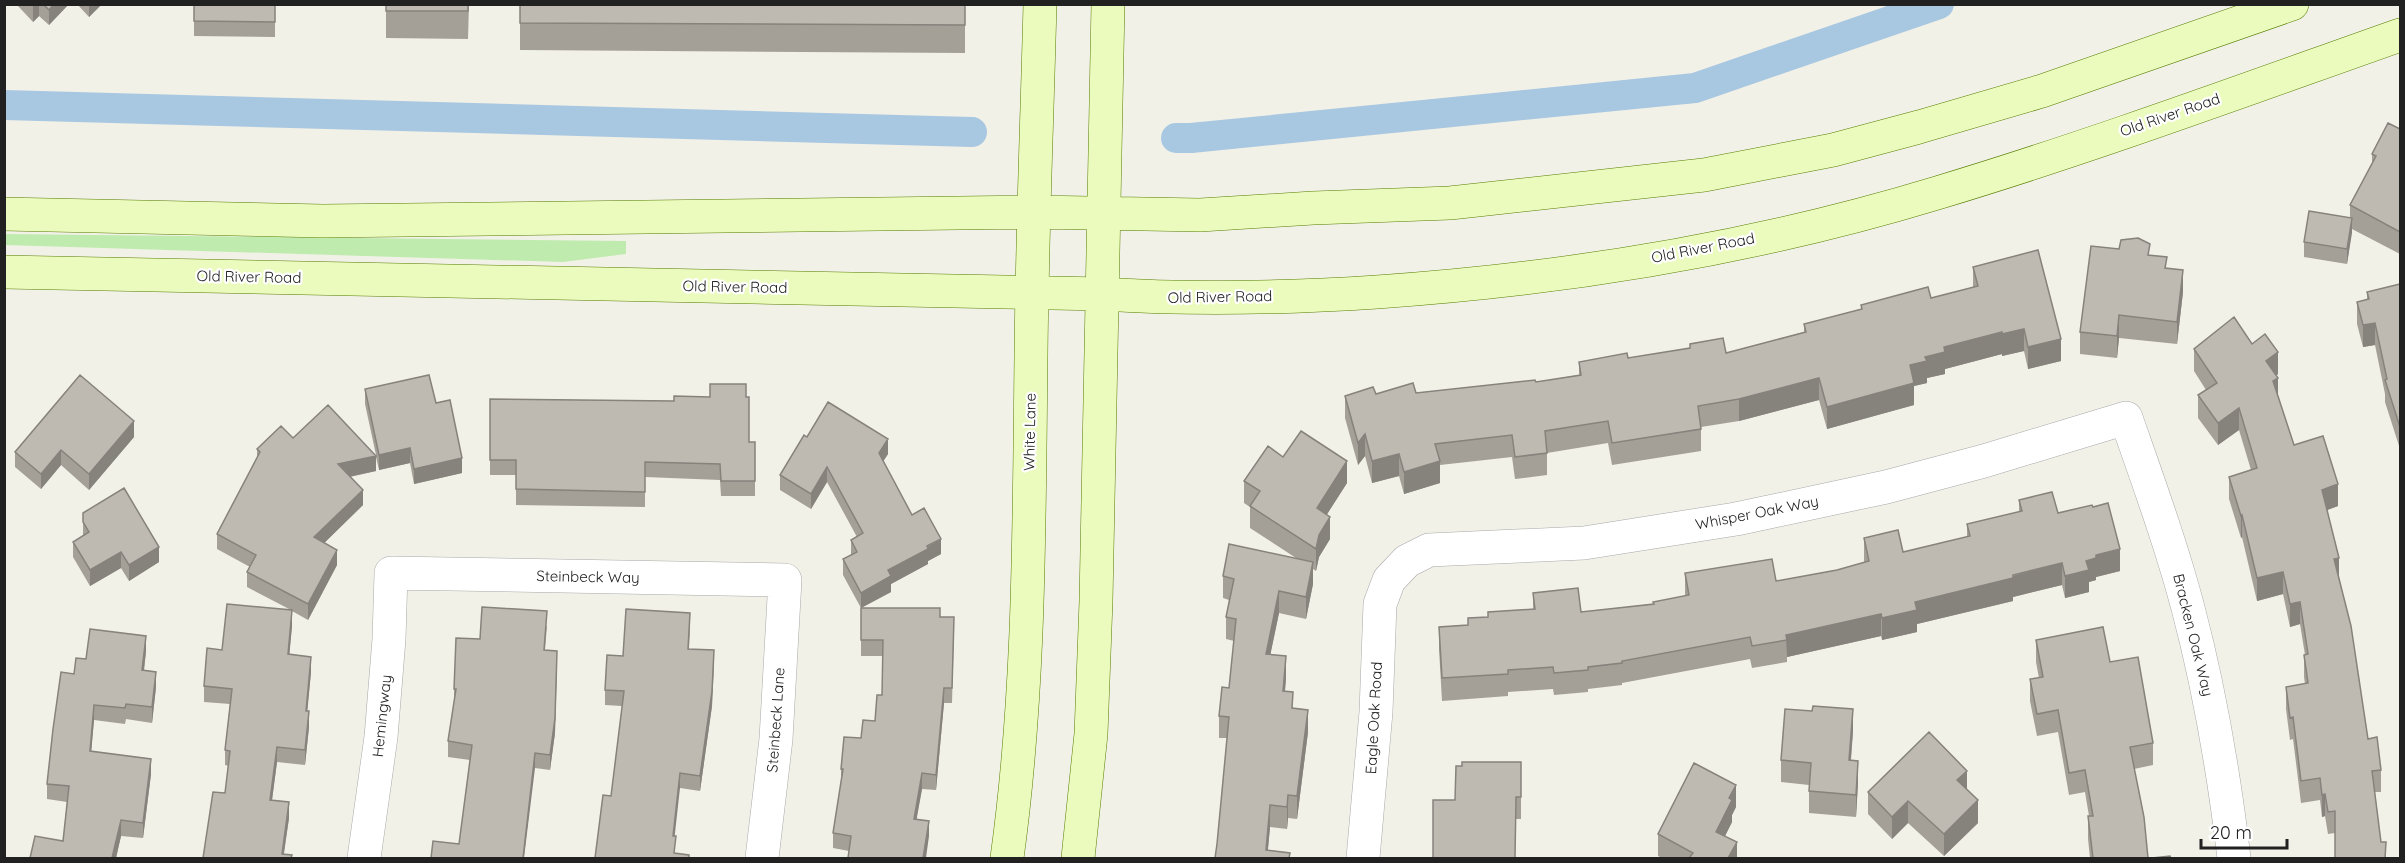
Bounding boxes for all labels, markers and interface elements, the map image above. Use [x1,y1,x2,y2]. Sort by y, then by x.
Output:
street label: Old River Road [2117,89,2222,141]
street label: Old River Road [1650,228,1756,267]
street label: Old River Road [197,266,301,287]
street label: Old River Road [683,276,787,297]
street label: Old River Road [1168,286,1272,307]
street label: White Lane [1019,393,1040,471]
street label: Whisper Oak Way [1694,491,1820,534]
street label: Steinbeck Way [536,566,640,587]
street label: Bracken Oak Way [2169,572,2218,698]
street label: Eagle Oak Road [1361,661,1386,775]
street label: Steinbeck Lane [762,667,789,773]
street label: Hemingway [368,674,395,758]
scale bar [2201,812,2286,850]
text: 20 m [2210,821,2252,844]

